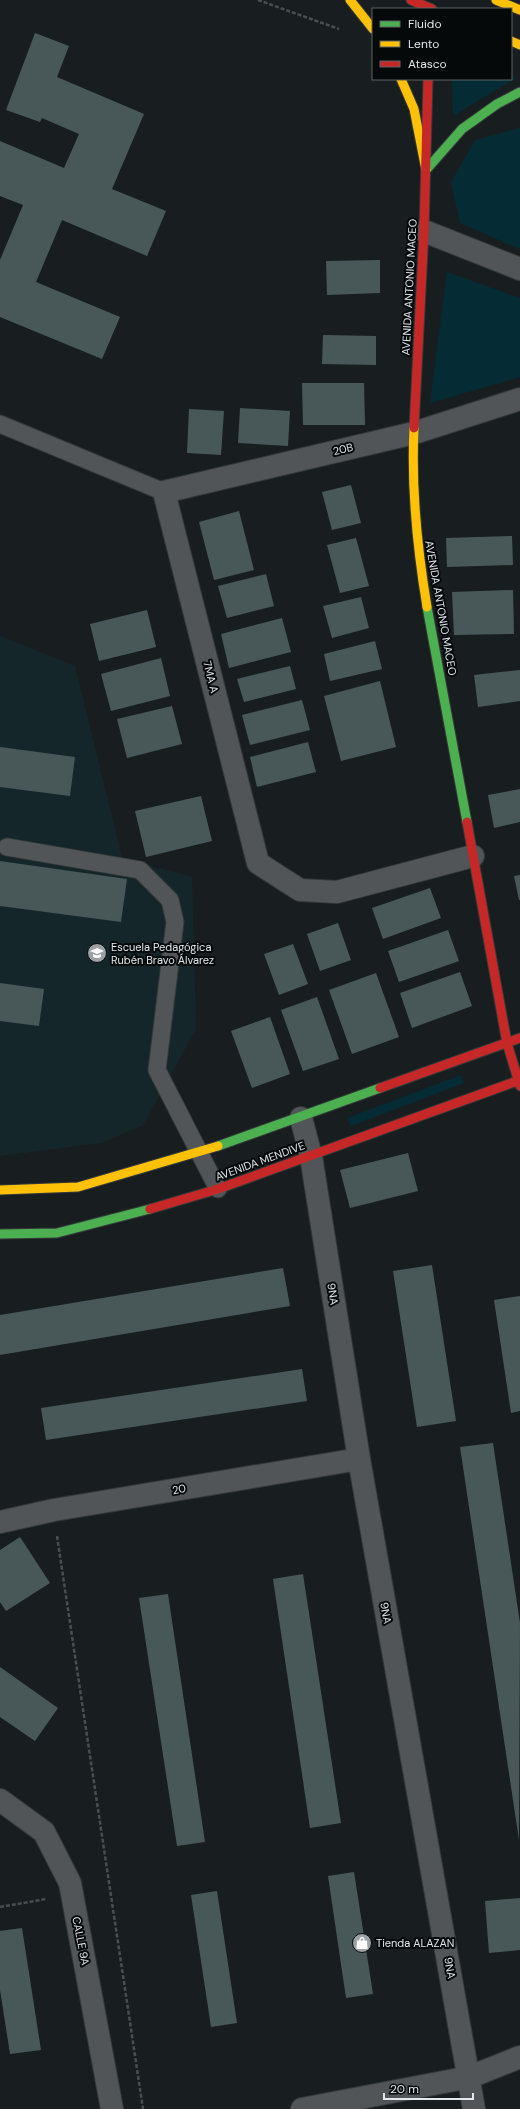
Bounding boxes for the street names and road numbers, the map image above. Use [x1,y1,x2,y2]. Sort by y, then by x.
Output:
street label: AVENIDA ANTONIO MACEO [398,218,420,356]
street label: 20B [331,440,355,458]
street label: AVENIDA ANTONIO MACEO [422,539,460,677]
street label: 7MA A [200,659,222,695]
street label: AVENIDA MENDIVE [213,1138,307,1184]
street label: 9NA [324,1282,342,1306]
street label: 20 [171,1481,187,1497]
street label: 9NA [377,1601,395,1625]
street label: CALLE 9A [69,1915,93,1967]
street label: 9NA [441,1956,459,1980]

